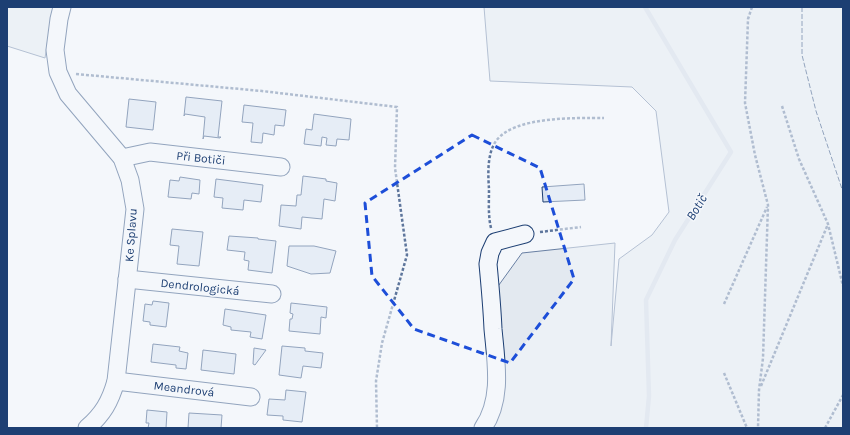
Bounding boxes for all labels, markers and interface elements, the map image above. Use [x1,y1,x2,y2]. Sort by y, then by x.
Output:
street label: Při Botiči [176,148,226,168]
water label: Botič [683,191,711,223]
street label: Ke Splavu [122,208,140,262]
street label: Dendrologická [160,276,240,298]
street label: Meandrová [153,378,215,400]

